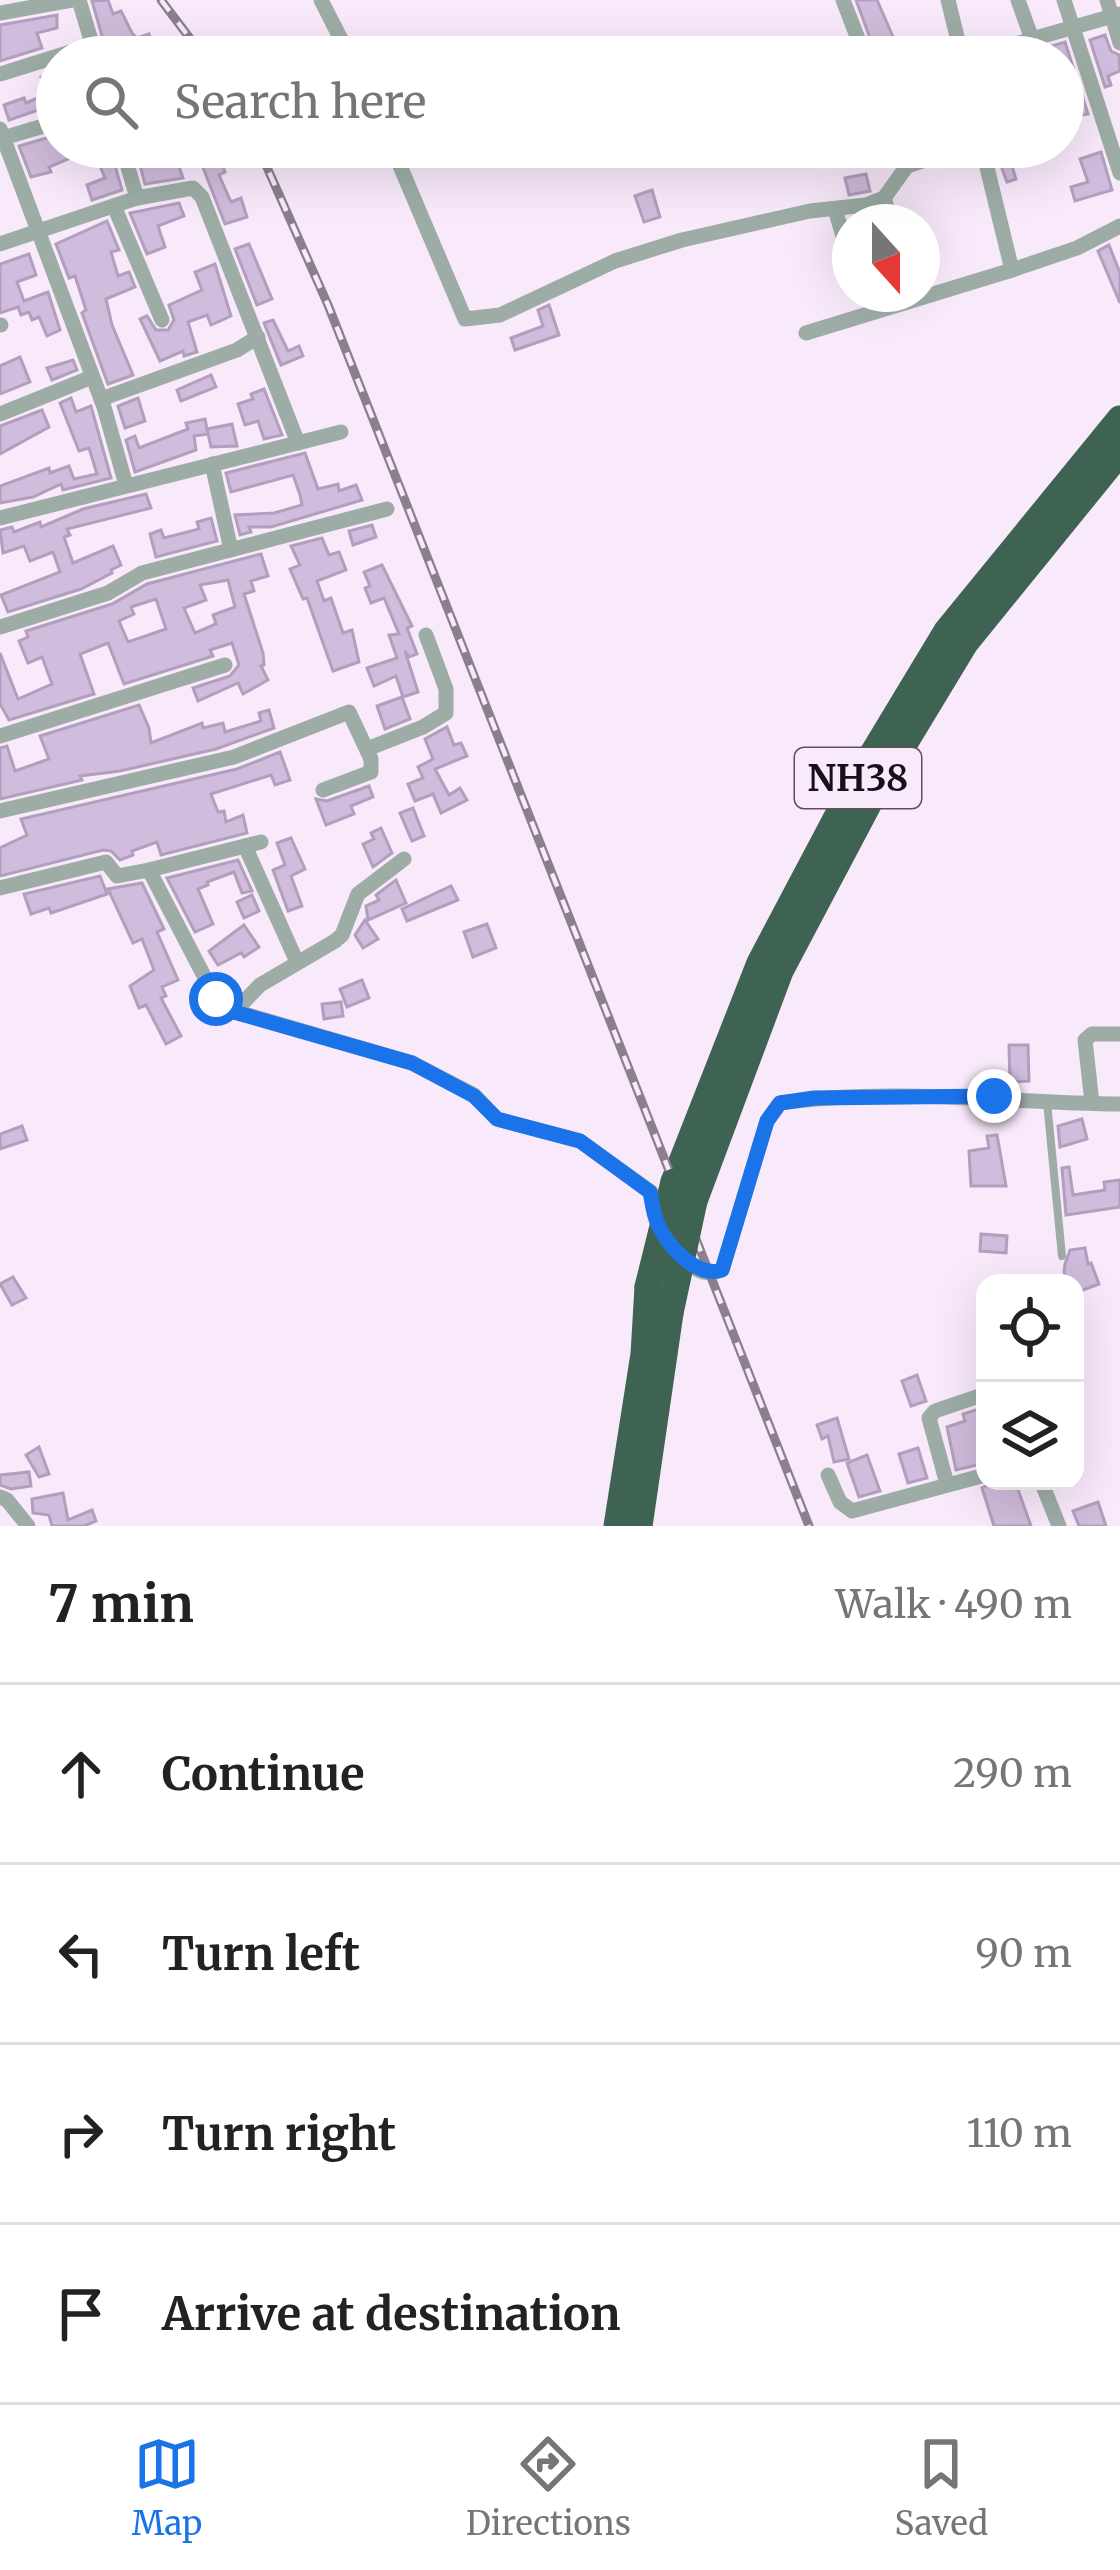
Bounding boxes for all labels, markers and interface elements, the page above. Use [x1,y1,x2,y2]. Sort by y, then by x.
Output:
search box [36,36,1084,168]
icon: search [78,69,144,135]
text: Search here [174,74,426,130]
north arrow [832,204,940,312]
road number: NH38 [795,748,921,808]
route start [189,972,243,1026]
route end [967,1069,1021,1123]
map controls [976,1274,1084,1490]
button: locate [976,1274,1084,1382]
button: layers [976,1382,1084,1490]
text: 7 min [48,1572,194,1636]
text: Walk · 490 m [836,1580,1072,1629]
icon: ahead [48,1741,114,1807]
text: Continue [162,1746,364,1802]
text: 290 m [953,1749,1072,1798]
icon: left [48,1921,114,1987]
text: Turn left [162,1926,360,1982]
text: 90 m [975,1929,1072,1978]
icon: right [48,2101,114,2167]
text: Turn right [162,2106,396,2162]
text: 110 m [967,2109,1072,2158]
icon: arrive [48,2281,114,2347]
text: Arrive at destination [162,2286,620,2342]
tab: Map [132,2431,202,2544]
tab: Directions [466,2431,631,2544]
tab: Saved [895,2431,988,2544]

